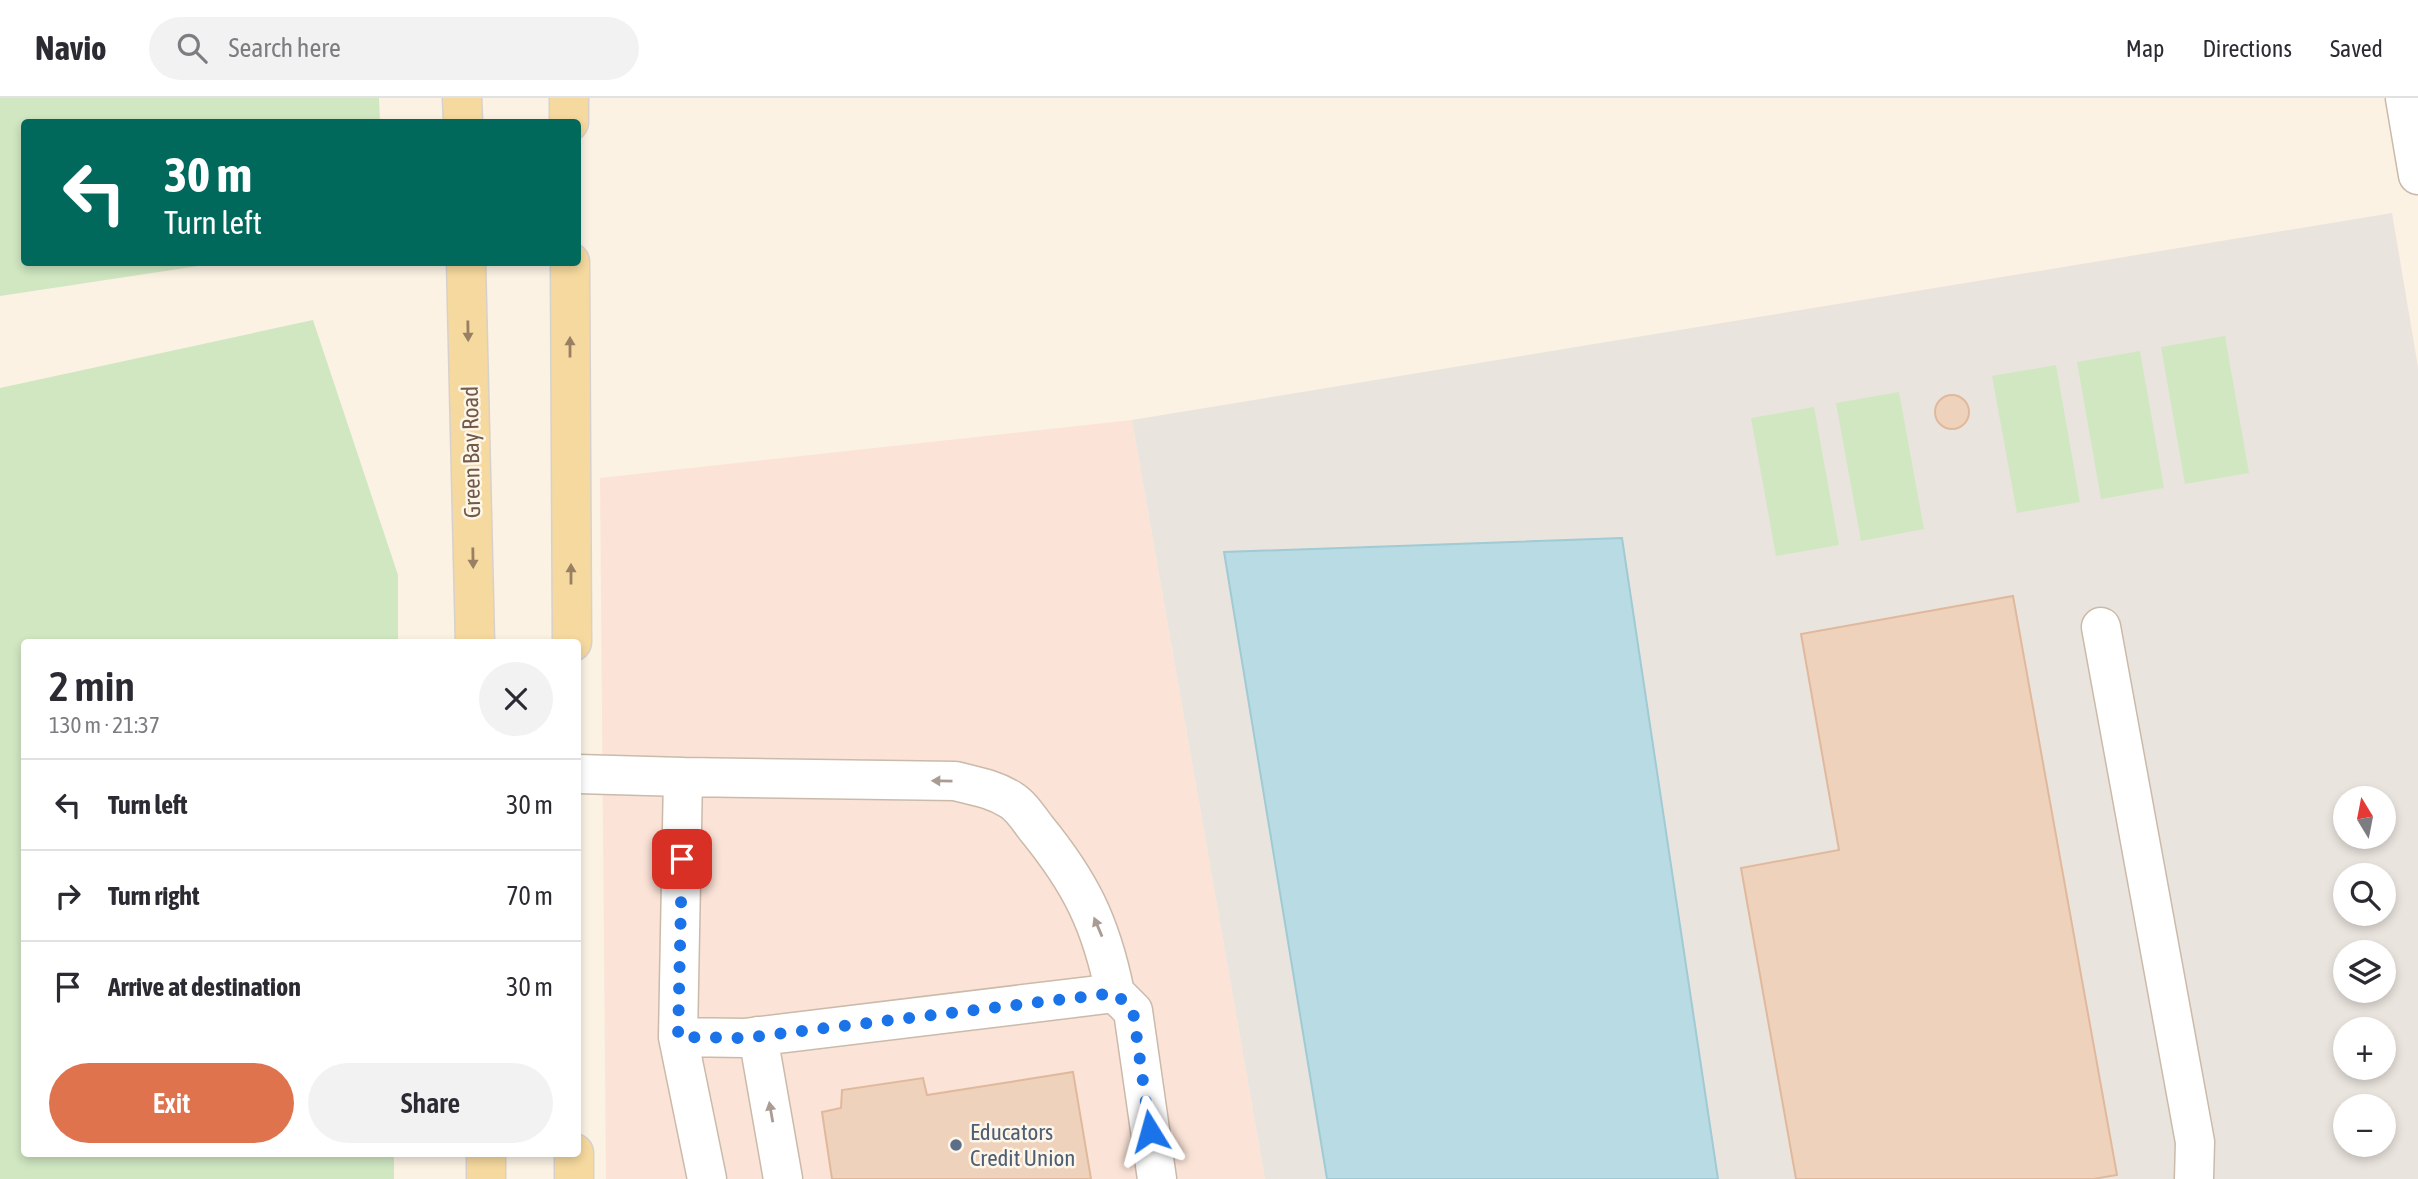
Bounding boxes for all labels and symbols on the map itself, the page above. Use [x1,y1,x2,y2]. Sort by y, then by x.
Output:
one-way arrow [462,320,473,342]
one-way arrow [564,335,576,357]
street label: Green Bay Road [457,386,485,518]
one-way arrow [468,547,479,569]
one-way arrow [565,563,577,585]
one-way arrow [931,775,953,787]
north arrow [2333,786,2396,849]
pin [652,829,712,889]
one-way arrow [1092,916,1103,937]
position arrow [1113,1094,1187,1168]
one-way arrow [765,1101,776,1123]
place label: Educators Credit Union [970,1119,1075,1171]
marker: Educators Credit Union [948,1137,964,1153]

